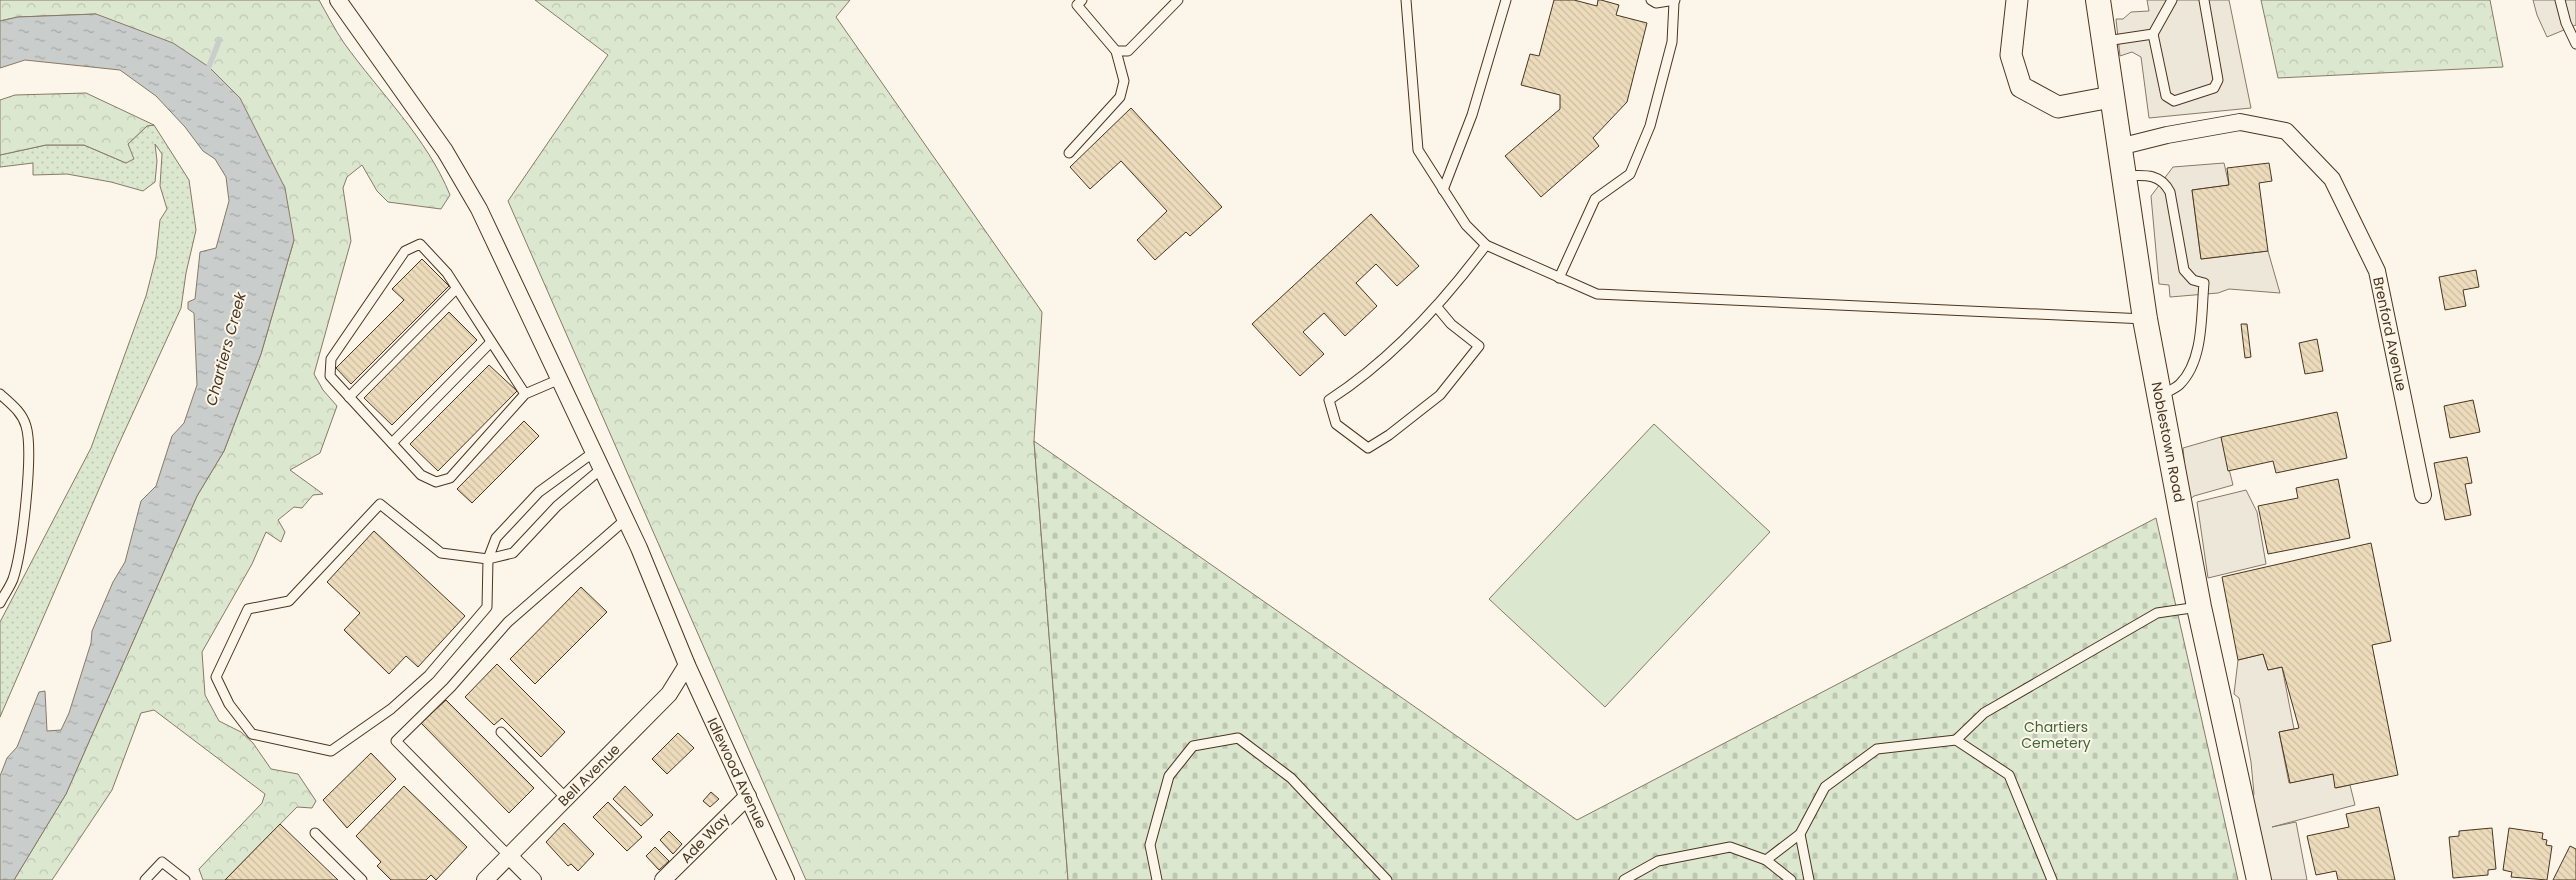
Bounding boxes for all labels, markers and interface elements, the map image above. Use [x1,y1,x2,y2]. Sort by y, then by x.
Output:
street label: Brenford Avenue [2368,275,2412,393]
water label: Chartiers Creek [200,289,251,408]
street label: Noblestown Road [2147,380,2189,504]
street label: Idlewood Avenue [703,714,772,832]
park label: Chartiers Cemetery [2021,717,2091,753]
street label: Bell Avenue [553,739,625,811]
street label: Ade Way [676,809,734,867]

